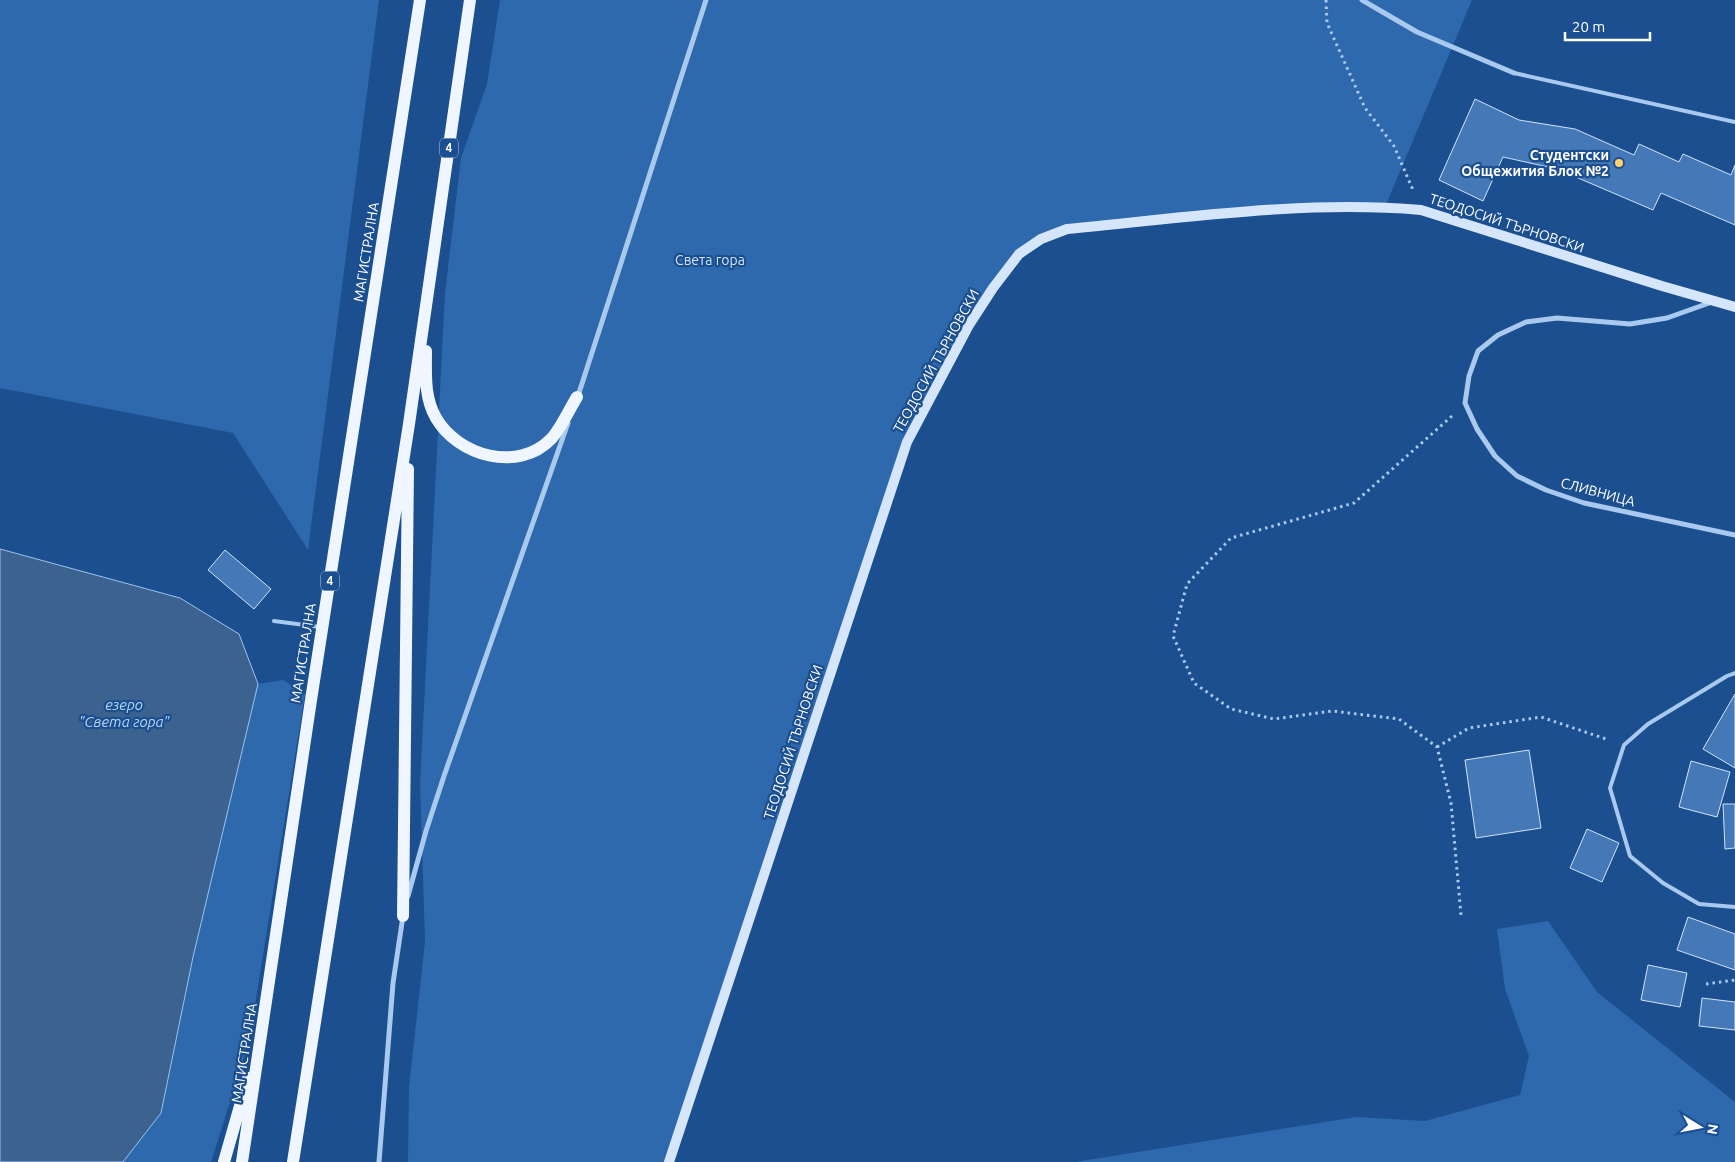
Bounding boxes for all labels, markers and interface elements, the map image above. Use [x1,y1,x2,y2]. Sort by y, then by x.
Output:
scale bar [1565,10,1650,42]
text: 20 m [1572,18,1605,35]
road number: 4 [440,138,458,158]
place label: Студентски Общежития Блок №2 [1461,147,1609,179]
marker: Студентски Общежития Блок №2 [1613,157,1625,169]
street label: ТЕОДОСИЙ ТЪРНОВСКИ [1428,189,1587,256]
street label: МАГИСТРАЛНА [350,201,382,303]
park label: Света гора [675,252,745,268]
street label: ТЕОДОСИЙ ТЪРНОВСКИ [889,286,982,436]
street label: СЛИВНИЦА [1559,474,1637,510]
road number: 4 [321,572,339,590]
street label: МАГИСТРАЛНА [287,602,319,704]
street label: ТЕОДОСИЙ ТЪРНОВСКИ [759,662,826,821]
water label: езеро "Света гора" [79,696,171,730]
street label: МАГИСТРАЛНА [228,1002,260,1104]
north arrow [1675,1102,1725,1152]
text: N [1704,1123,1722,1136]

